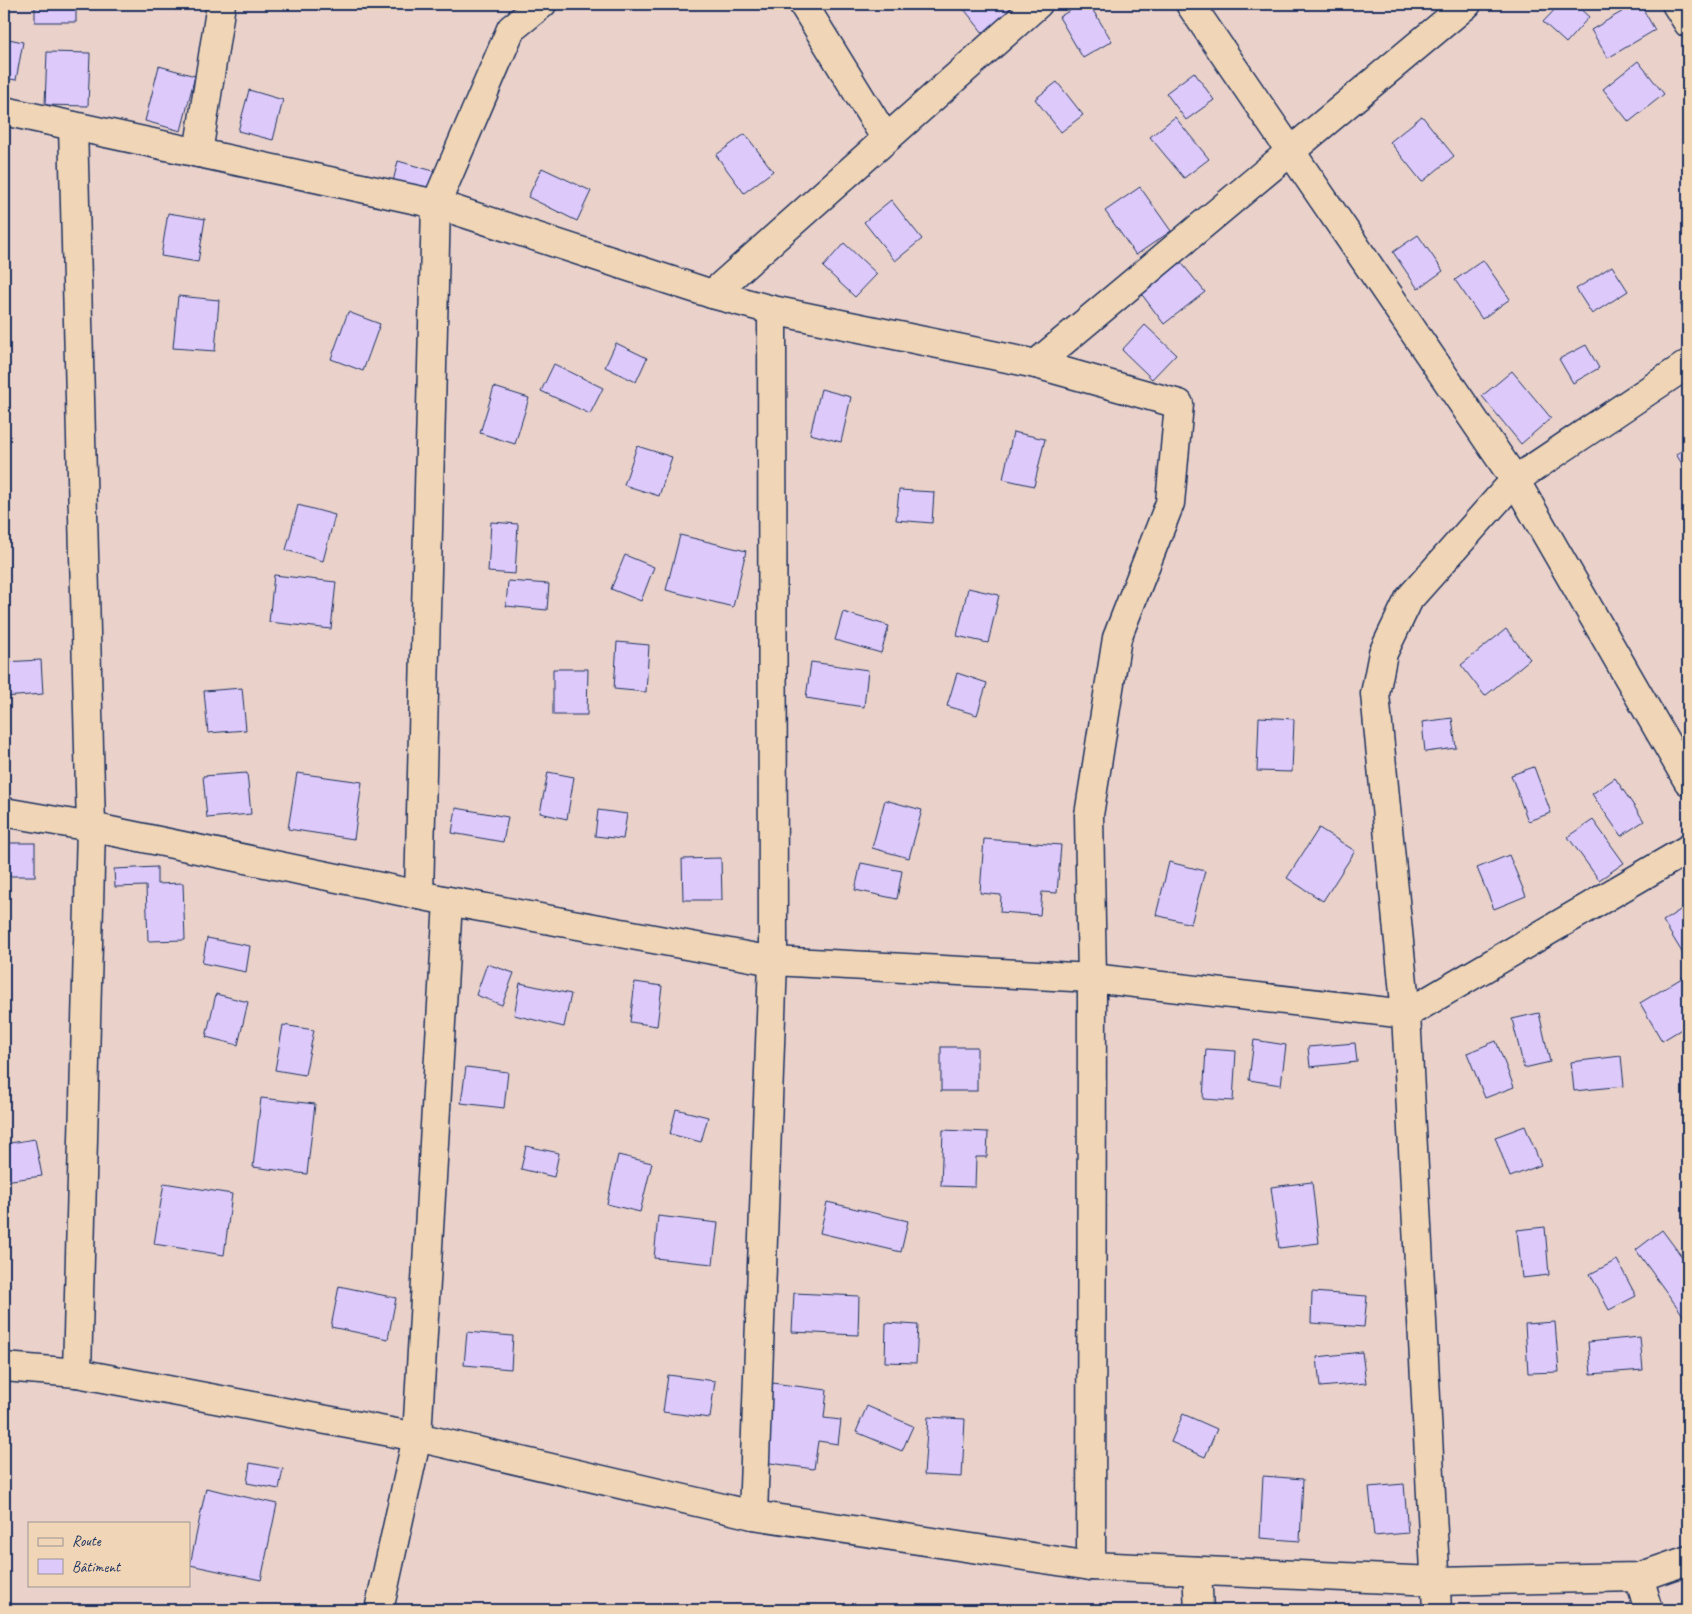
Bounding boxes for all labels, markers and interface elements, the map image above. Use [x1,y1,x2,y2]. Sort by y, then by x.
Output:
legend [28,1522,190,1586]
text: Route [72,1532,102,1551]
text: Bâtiment [72,1558,122,1577]

